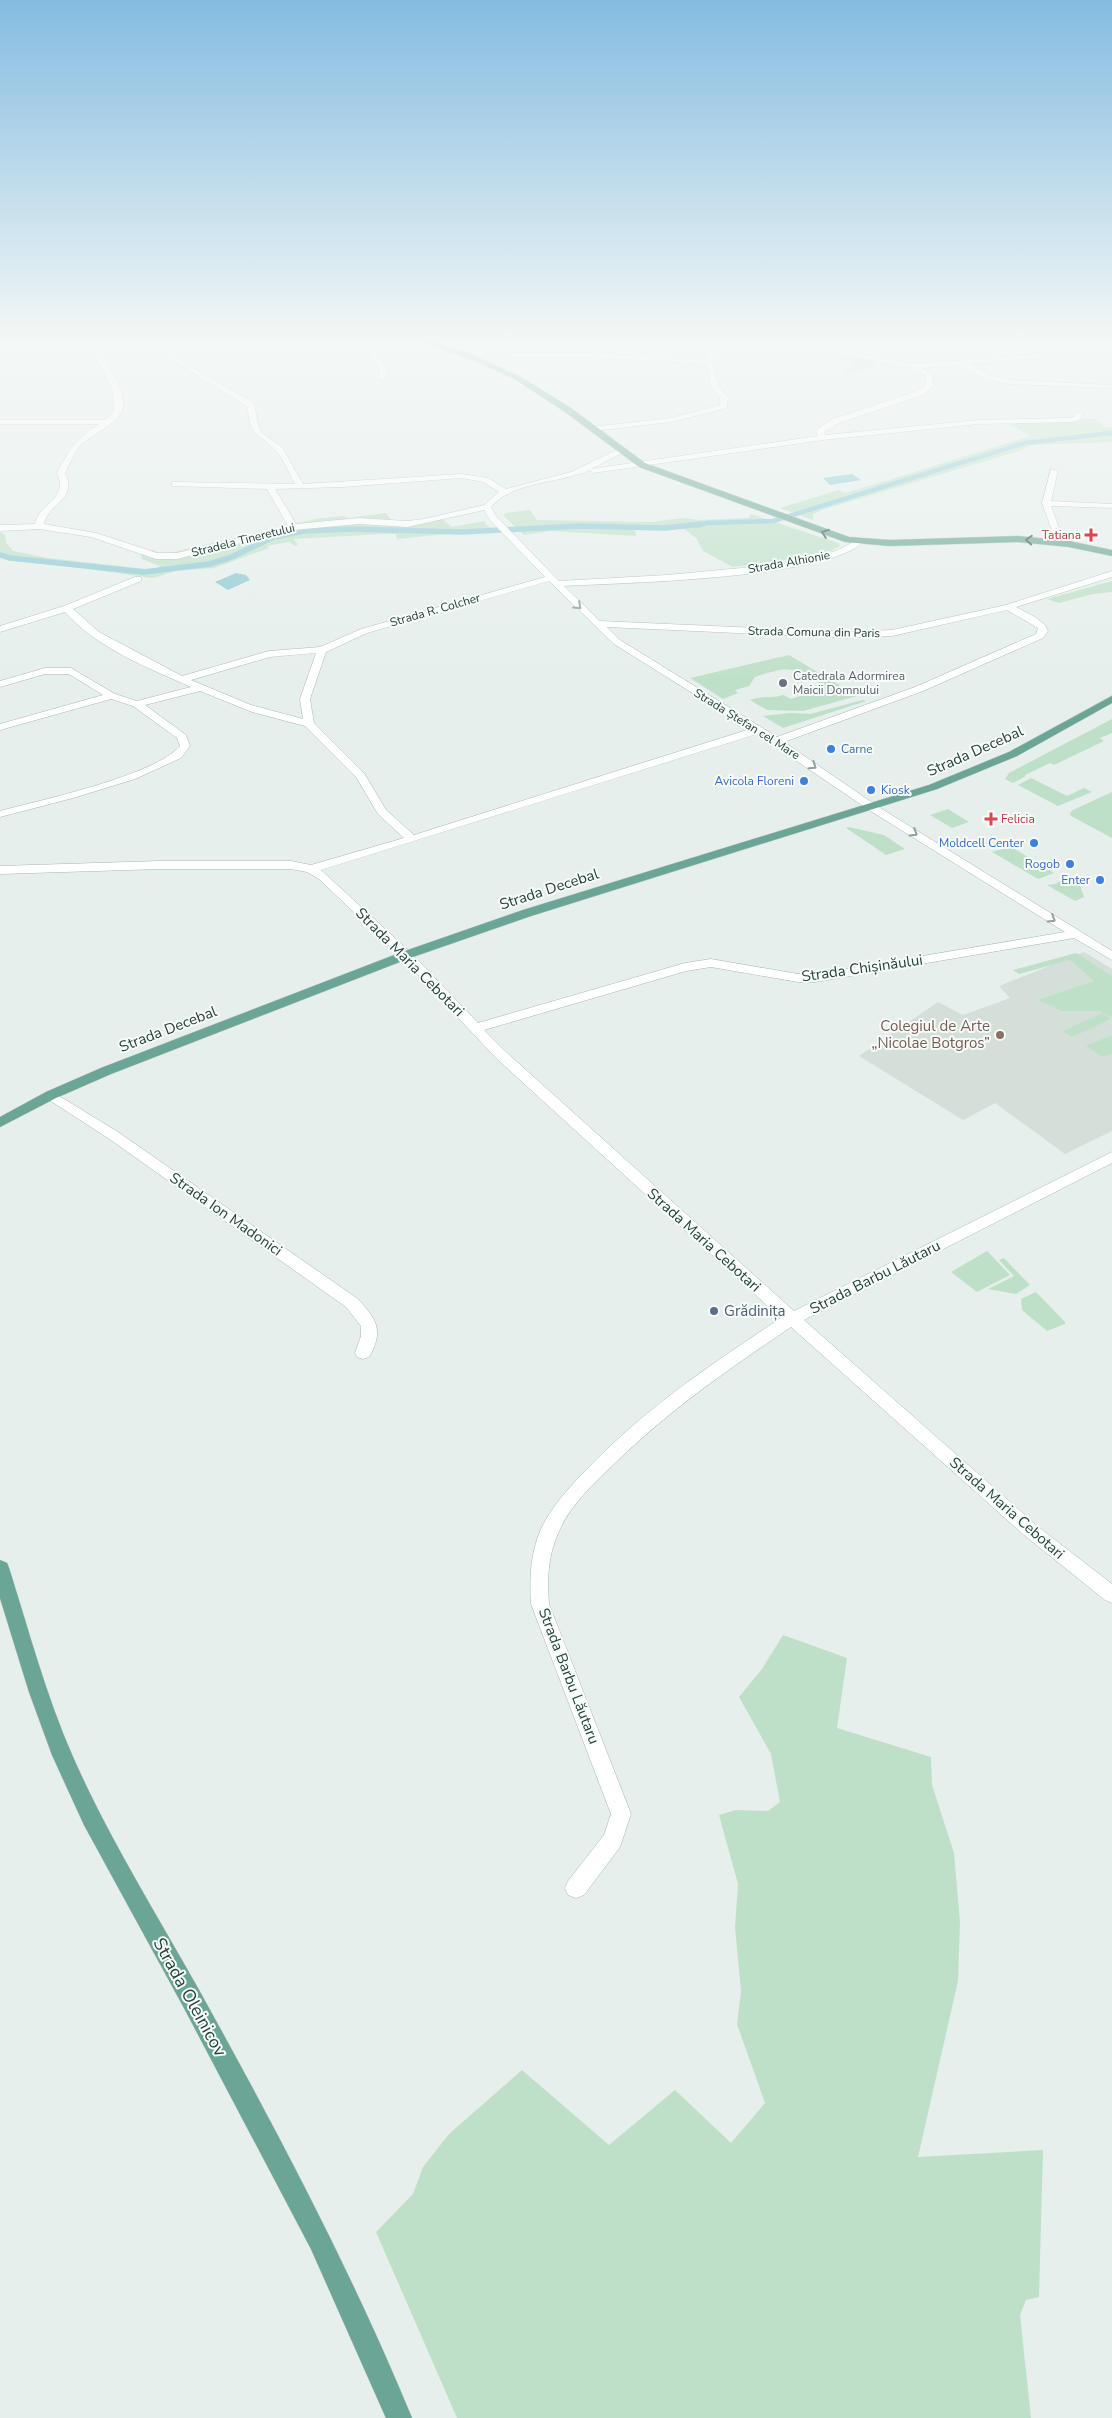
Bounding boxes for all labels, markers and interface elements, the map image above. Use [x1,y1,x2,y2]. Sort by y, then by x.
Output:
street label: Stradela Tineretului [189,519,297,561]
place label: Tatiana [1042,527,1081,543]
one-way arrow [821,529,830,539]
marker: Tatiana [1085,529,1097,541]
one-way arrow [1025,535,1033,546]
street label: Strada Alhionie [747,547,831,577]
street label: Strada R. Colcher [388,589,483,631]
one-way arrow [573,600,582,609]
street label: Strada Comuna din Paris [748,623,881,641]
place label: Catedrala Adormirea Maicii Domnului [793,668,905,698]
marker: Catedrala Adormirea Maicii Domnului [777,677,789,689]
street label: Strada Ștefan cel Mare [691,685,803,763]
street label: Strada Decebal [924,721,1027,781]
place label: Carne [841,741,873,757]
marker: Carne [825,743,837,755]
one-way arrow [807,760,817,769]
place label: Avicola Floreni [715,773,794,789]
marker: Avicola Floreni [798,775,810,787]
place label: Kiosk [881,782,911,798]
marker: Kiosk [865,784,877,796]
place label: Felicia [1001,811,1035,827]
marker: Felicia [985,813,997,825]
one-way arrow [909,827,918,837]
place label: Moldcell Center [939,835,1025,851]
marker: Moldcell Center [1028,837,1040,849]
place label: Rogob [1025,856,1060,872]
marker: Rogob [1064,858,1076,870]
street label: Strada Decebal [497,863,602,914]
place label: Enter [1061,872,1091,888]
marker: Enter [1094,874,1106,886]
street label: Strada Maria Cebotari [351,903,469,1021]
one-way arrow [1047,913,1056,923]
street label: Strada Chișinăului [800,950,924,986]
street label: Strada Decebal [116,1001,220,1057]
place label: Colegiul de Arte „Nicolae Botgros” [871,1016,990,1053]
marker: Colegiul de Arte „Nicolae Botgros” [994,1029,1006,1041]
street label: Strada Ion Madonici [166,1168,286,1260]
street label: Strada Maria Cebotari [643,1184,765,1296]
street label: Strada Barbu Lăutaru [806,1235,944,1319]
place label: Grădinița [724,1301,786,1321]
marker: Grădinița [708,1305,720,1317]
street label: Strada Maria Cebotari [945,1452,1069,1564]
street label: Strada Barbu Lăutaru [534,1605,604,1747]
street label: Strada Oleinicov [147,1933,233,2061]

